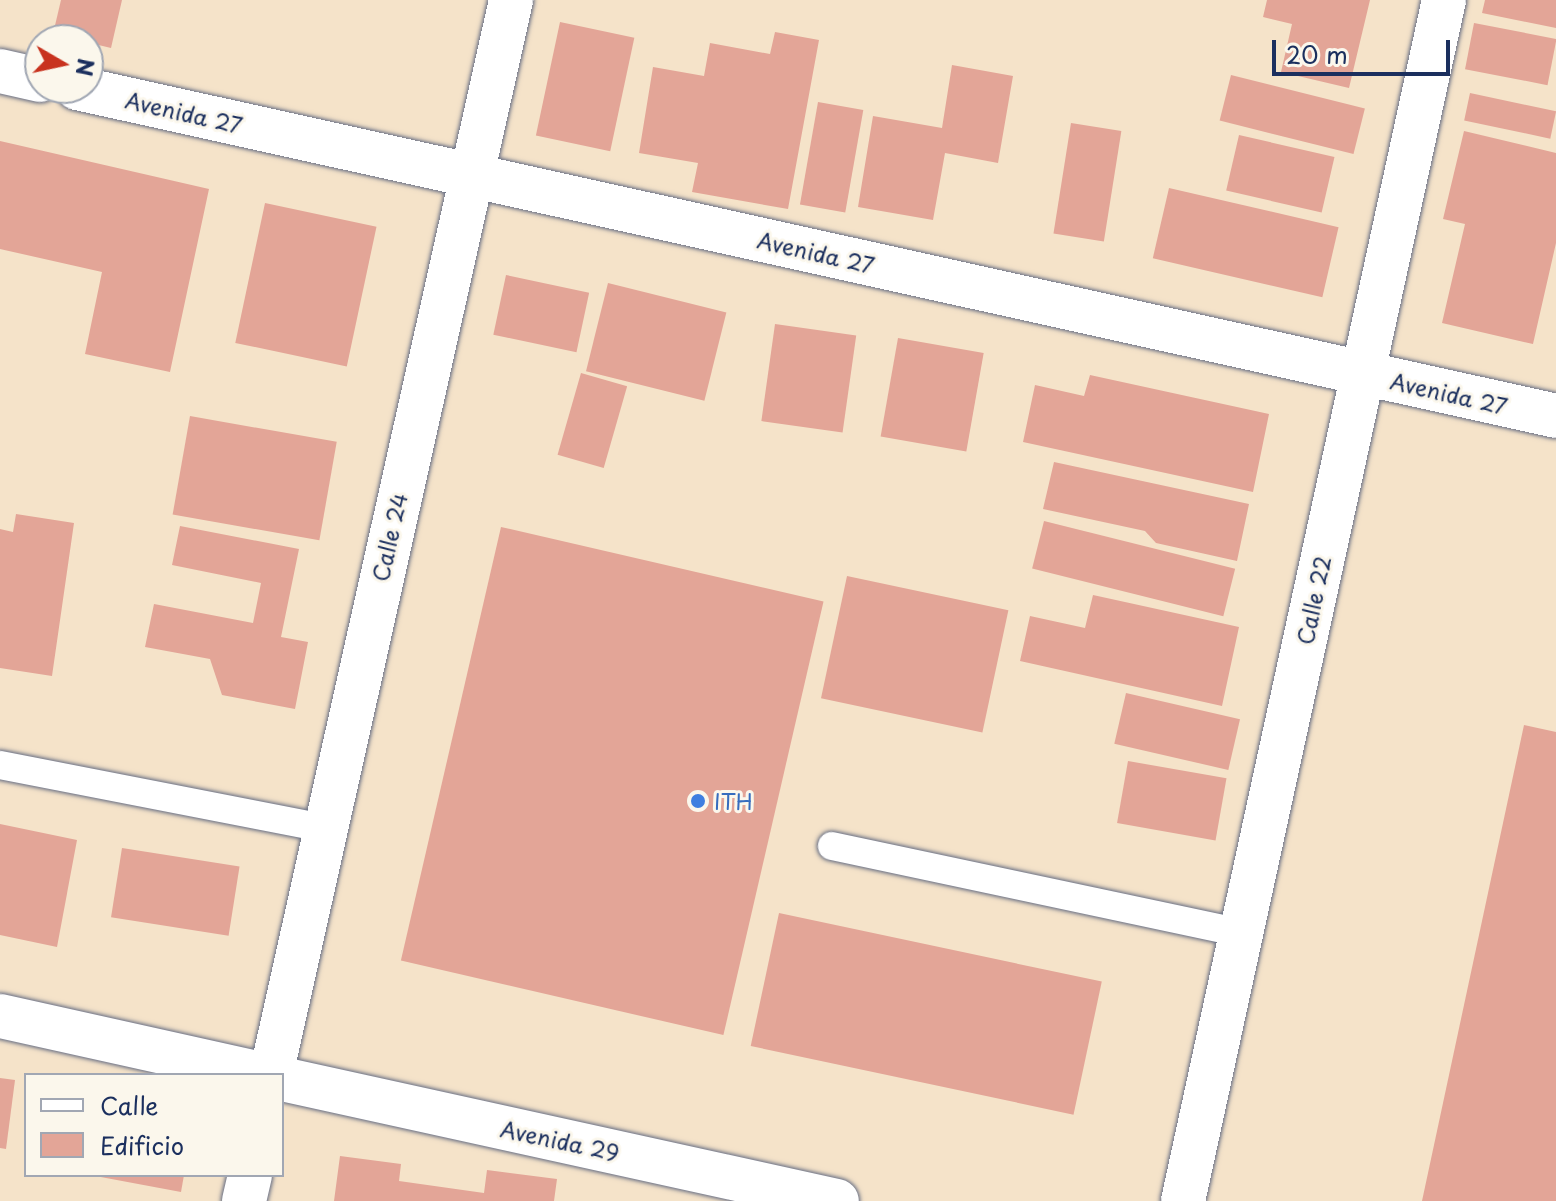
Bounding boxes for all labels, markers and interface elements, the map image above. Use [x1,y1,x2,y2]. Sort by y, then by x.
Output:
north arrow [24,24,104,104]
scale bar [1276,24,1454,74]
text: 20 m [1286,36,1348,72]
text: N [69,56,104,79]
street label: Avenida 27 [123,86,245,138]
street label: Avenida 27 [755,226,877,278]
street label: Avenida 27 [1388,367,1510,419]
street label: Calle 24 [366,490,412,584]
street label: Calle 22 [1291,553,1335,647]
place label: ITH [714,788,753,814]
marker: ITH [689,792,707,810]
legend [24,1073,284,1177]
text: Calle [100,1087,158,1123]
street label: Avenida 29 [499,1115,621,1165]
text: Edificio [100,1127,184,1163]

